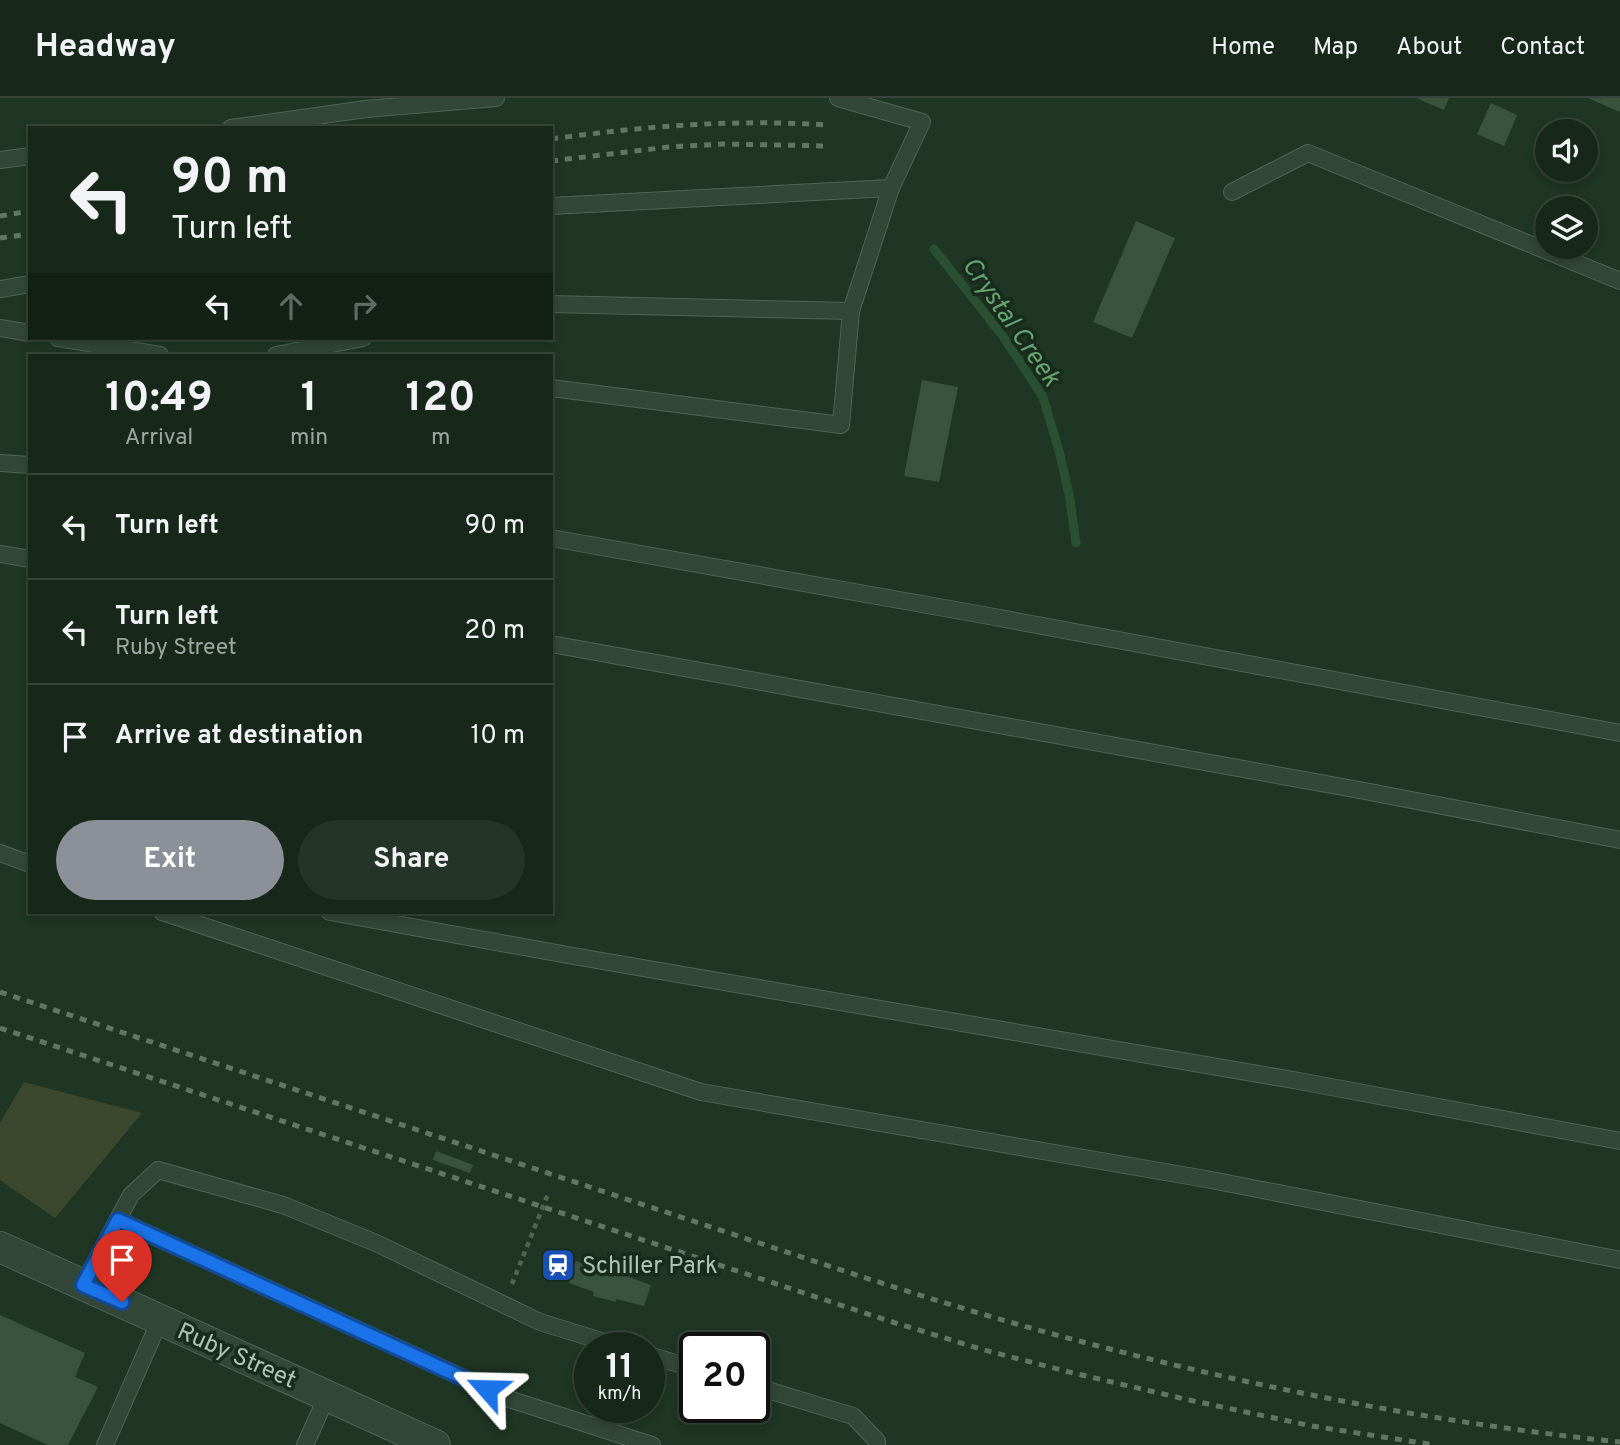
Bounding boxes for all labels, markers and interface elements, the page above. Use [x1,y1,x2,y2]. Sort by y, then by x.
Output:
text: Headway [35,27,176,69]
text: Home [1211,33,1275,63]
text: Map [1313,33,1358,63]
text: About [1396,33,1462,63]
text: Contact [1500,33,1585,63]
map controls [1535,119,1598,259]
button: sound [1535,119,1598,182]
text: 90 m [171,149,289,211]
icon: left [56,154,147,245]
button: layers [1535,196,1598,259]
text: Turn left [171,210,292,250]
water label: Crystal Creek [953,251,1067,394]
icon: left [199,287,237,325]
icon: ahead [272,287,310,325]
icon: right [345,287,383,325]
text: 10:49 [105,373,213,426]
text: 1 [301,373,318,426]
text: 120 [406,373,476,426]
text: Arrival [125,424,193,453]
text: min [290,424,328,453]
text: m [431,424,450,453]
icon: left [56,508,94,546]
text: Turn left [115,510,219,543]
text: 90 m [465,510,525,543]
text: Turn left [115,601,219,634]
icon: left [56,613,94,651]
text: 20 m [464,615,525,648]
text: Ruby Street [115,634,237,663]
icon: arrive [56,718,94,756]
text: Arrive at destination [115,720,363,753]
text: 10 m [470,720,525,753]
button: Exit [56,820,284,900]
button: Share [298,820,525,900]
pin [92,1230,152,1302]
icon: arrive [103,1241,141,1279]
station icon: Schiller Park [539,1246,577,1284]
place label: Schiller Park [582,1252,718,1282]
street label: Ruby Street [172,1317,300,1396]
speed limit sign: 20 [679,1332,770,1423]
text: 11 [606,1346,634,1390]
position arrow [450,1352,524,1426]
text: km/h [598,1383,641,1406]

